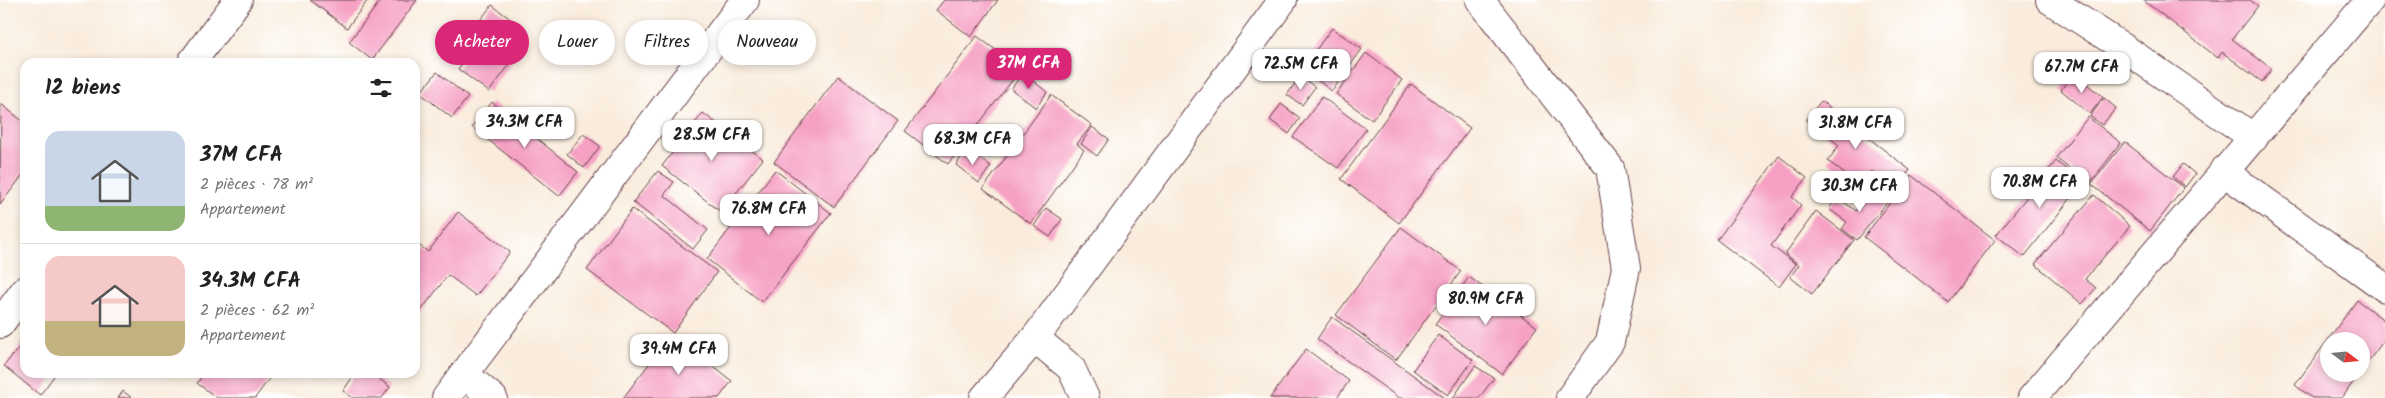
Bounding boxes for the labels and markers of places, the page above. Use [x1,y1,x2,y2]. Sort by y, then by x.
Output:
pin: 37M CFA [983,48,1075,90]
pin: 72.5M CFA [1244,48,1358,91]
pin: 67.7M CFA [2025,52,2139,94]
pin: 34.3M CFA [468,106,582,149]
pin: 31.8M CFA [1799,108,1913,150]
pin: 28.5M CFA [655,120,769,162]
pin: 68.3M CFA [916,124,1030,166]
pin: 70.8M CFA [1983,166,2097,209]
pin: 30.3M CFA [1803,170,1917,213]
pin: 76.8M CFA [712,194,826,236]
pin: 80.9M CFA [1429,284,1543,326]
pin: 39.4M CFA [622,334,736,376]

